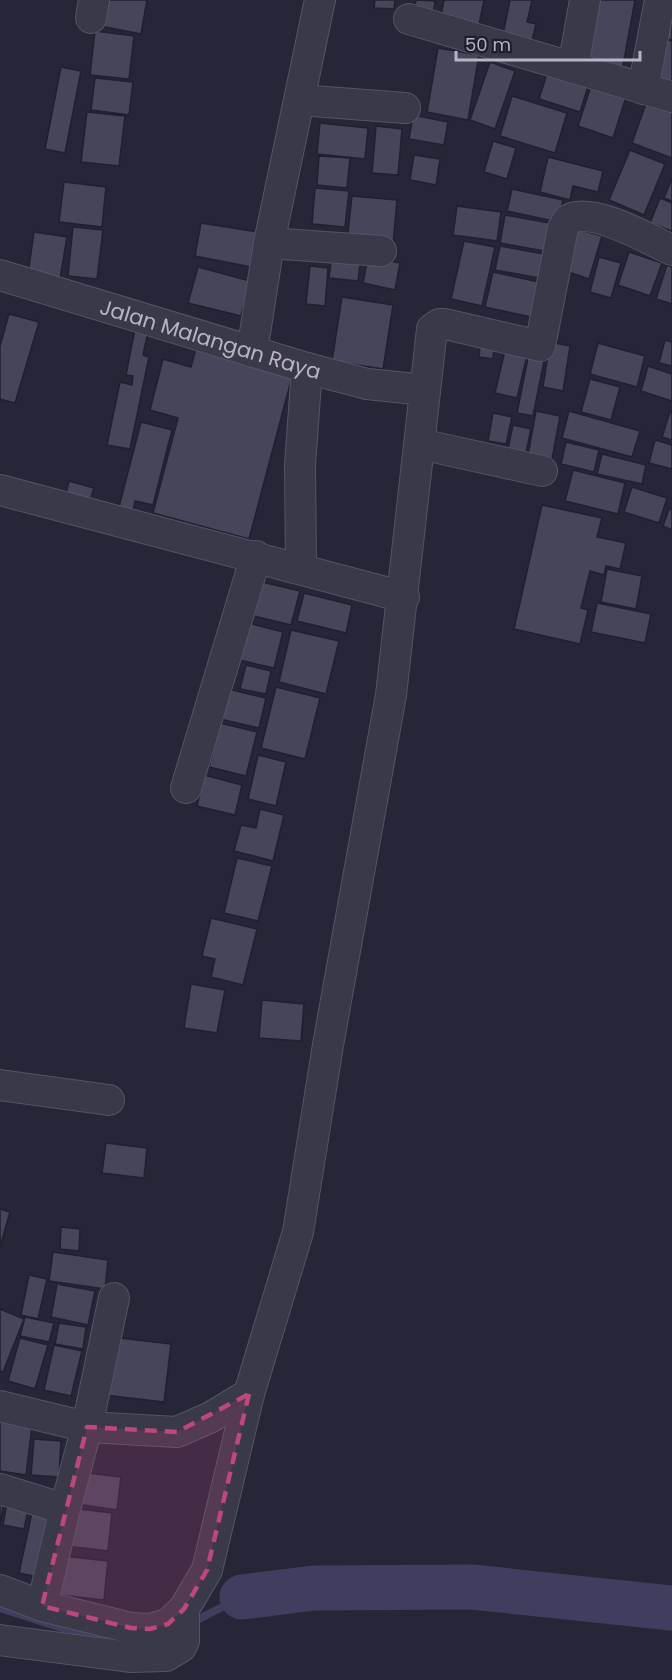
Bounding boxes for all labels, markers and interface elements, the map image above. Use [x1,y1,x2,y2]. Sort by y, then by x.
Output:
scale bar [456,24,640,62]
text: 50 m [465,32,511,57]
street label: Jalan Malangan Raya [97,292,324,386]

